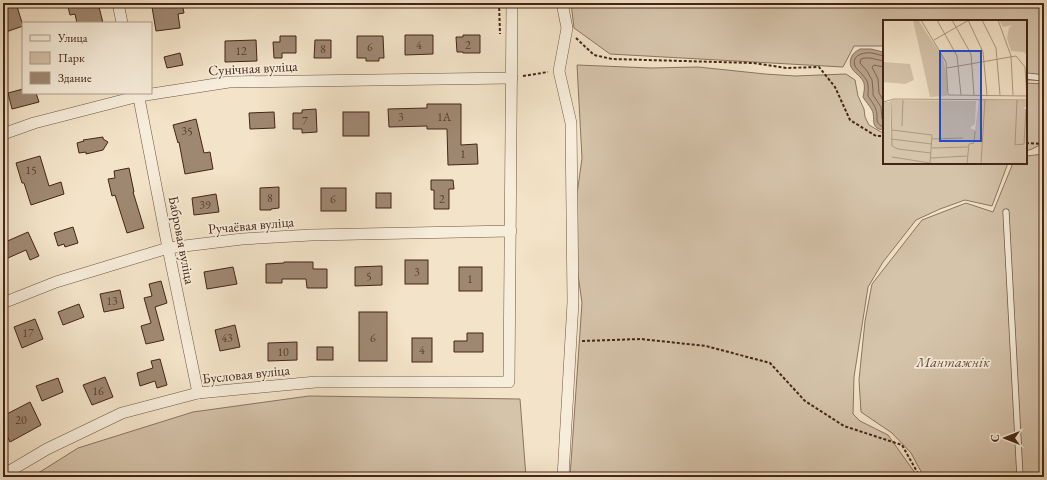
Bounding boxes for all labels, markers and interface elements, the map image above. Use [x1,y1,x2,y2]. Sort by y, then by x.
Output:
inset map [883,20,1027,164]
legend [22,22,152,94]
text: Улица [57,30,88,46]
house number: 4 [416,37,422,53]
house number: 2 [465,37,471,53]
house number: 6 [367,39,373,55]
house number: 8 [320,41,326,57]
house number: 12 [235,43,247,59]
text: Парк [58,50,85,66]
street label: Сунічная вуліца [208,57,299,79]
text: Здание [58,70,92,86]
house number: 3 [398,109,404,125]
house number: 1А [437,109,452,125]
house number: 7 [302,113,308,129]
house number: 35 [181,123,193,139]
house number: 1 [460,146,466,162]
house number: 15 [25,162,37,178]
house number: 8 [267,190,273,206]
house number: 6 [330,191,336,207]
house number: 2 [439,191,445,207]
street label: Бабровая вуліца [165,194,199,286]
house number: 39 [199,197,211,213]
street label: Ручаёвая вуліца [207,212,295,238]
house number: 3 [414,264,420,280]
house number: 5 [366,268,372,284]
house number: 1 [467,271,473,287]
house number: 13 [106,293,118,309]
house number: 17 [22,325,34,341]
house number: 43 [221,330,233,346]
house number: 6 [370,330,376,346]
house number: 4 [419,342,425,358]
house number: 10 [277,344,289,360]
park label: Мантажнік [915,353,990,371]
street label: Бусловая вуліца [201,360,291,388]
house number: 16 [92,383,104,399]
house number: 20 [15,412,27,428]
north arrow [985,418,1025,458]
text: С [988,434,1002,442]

